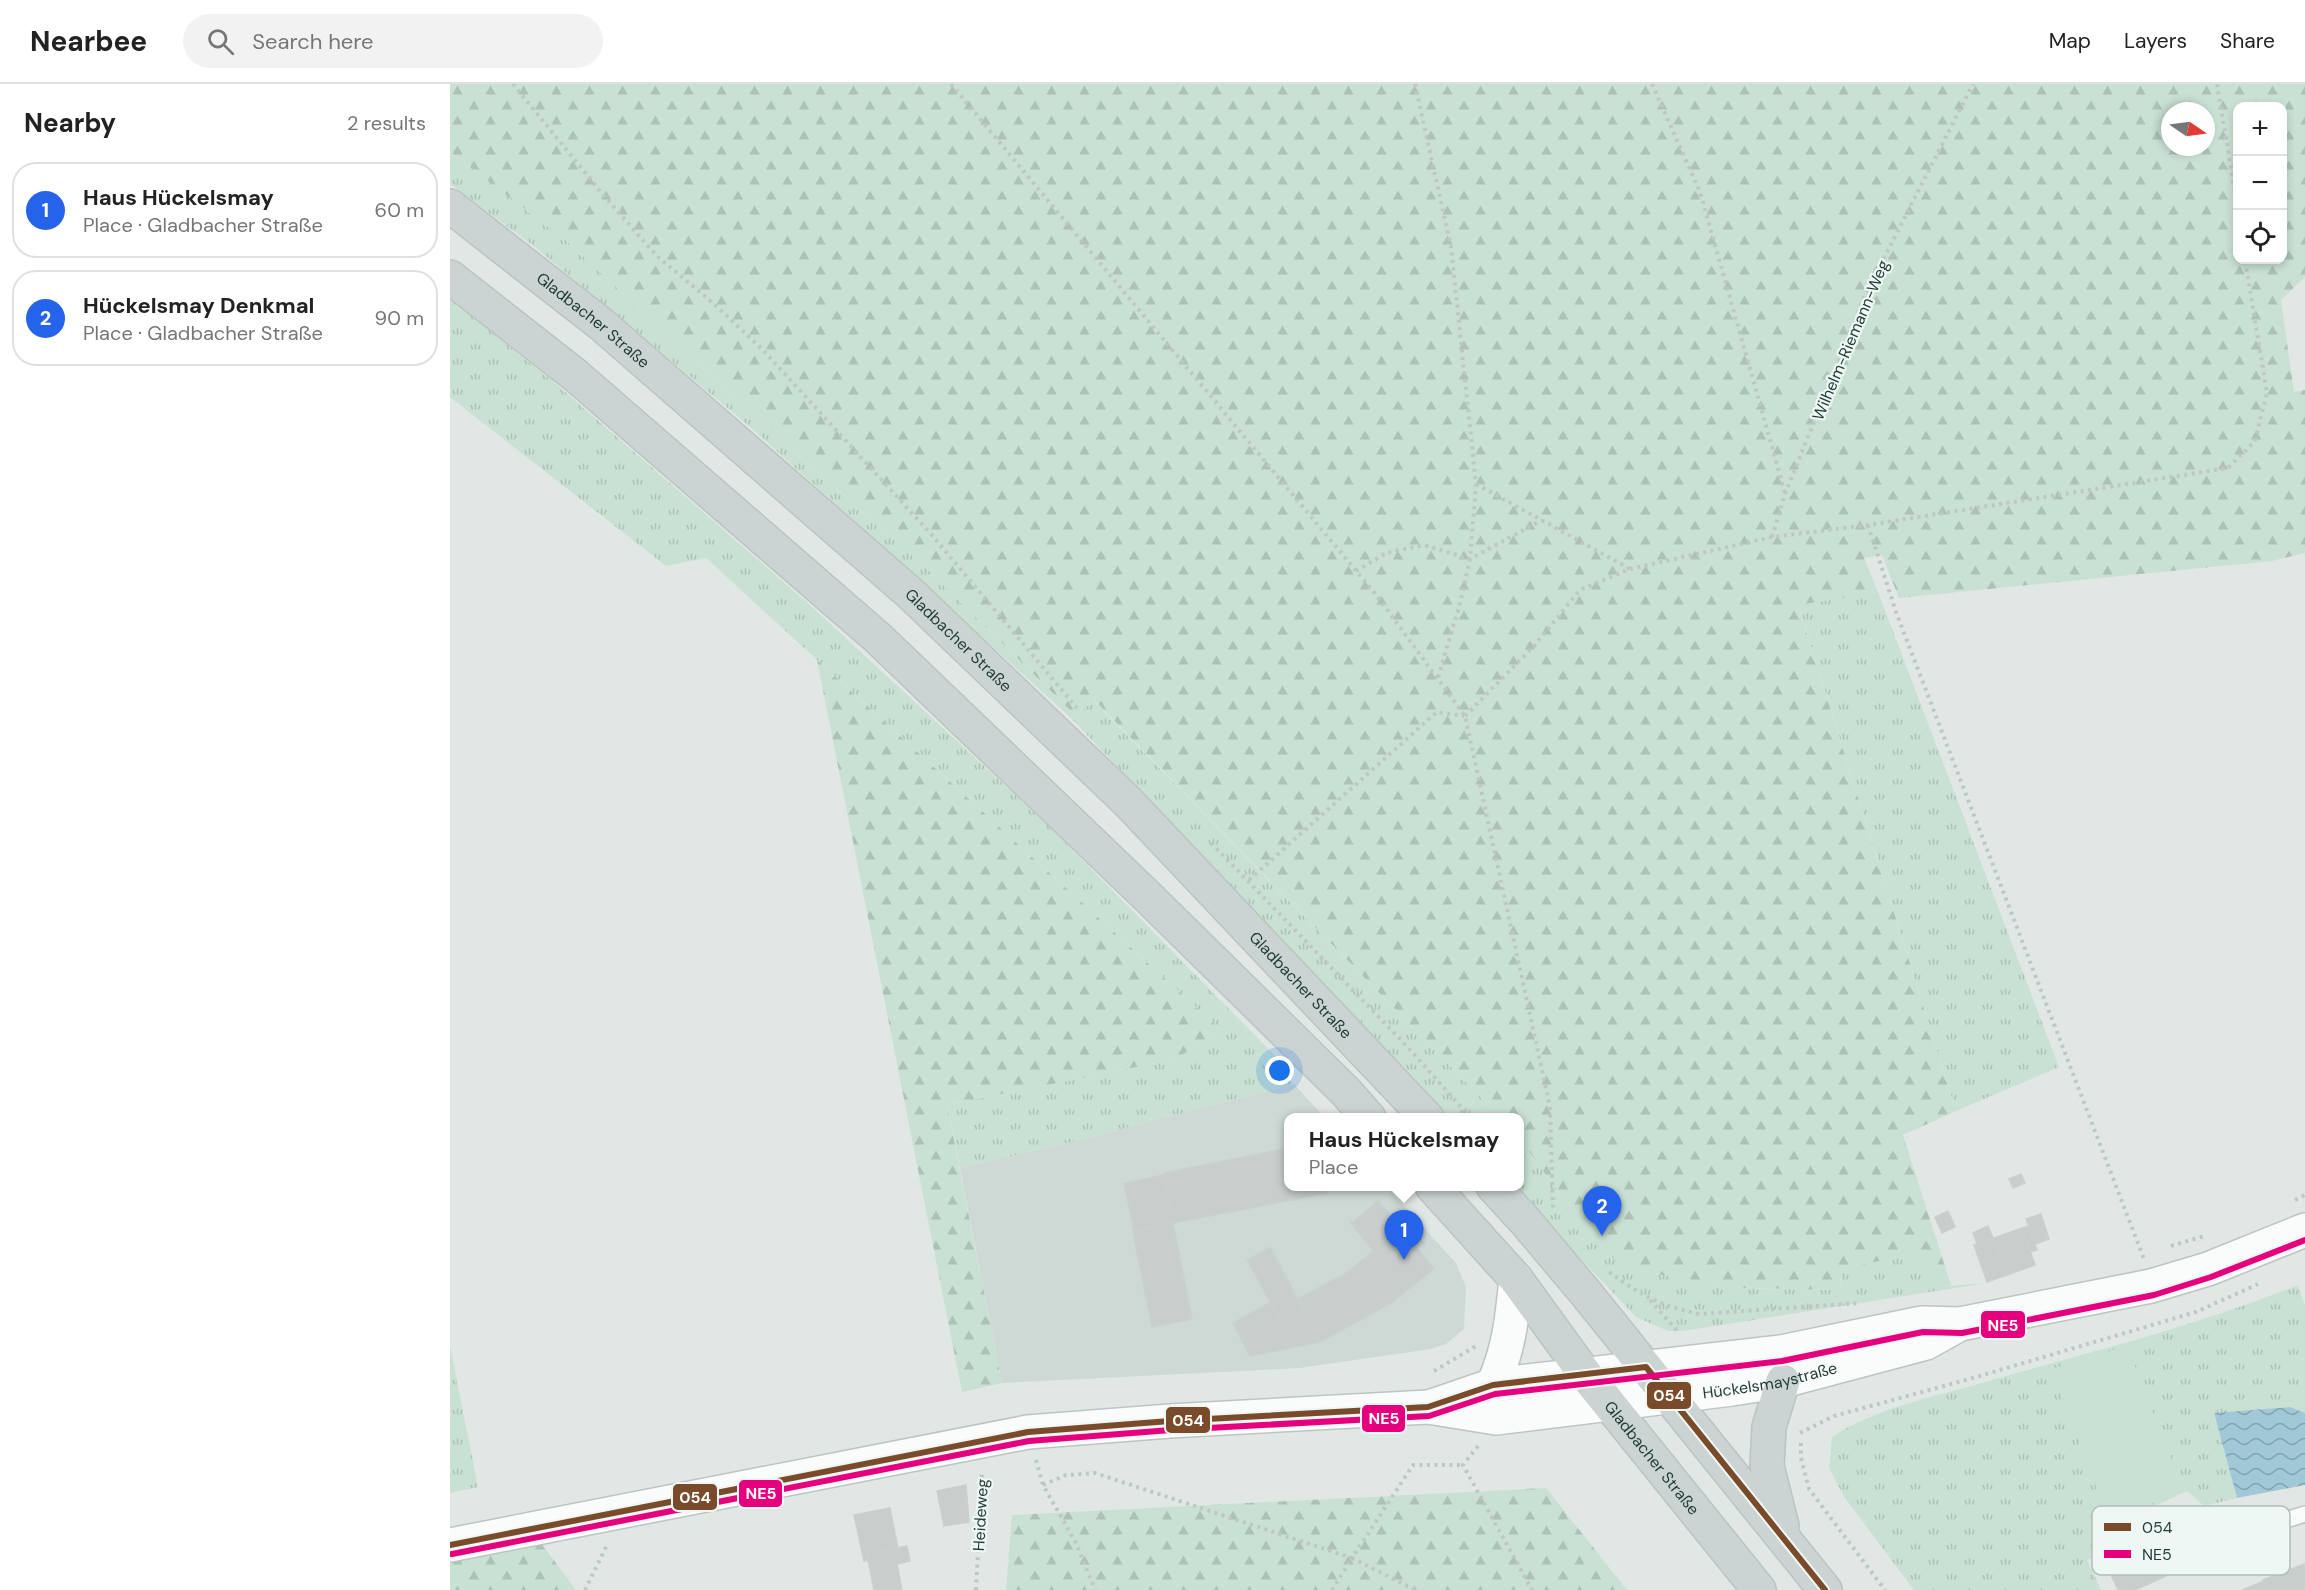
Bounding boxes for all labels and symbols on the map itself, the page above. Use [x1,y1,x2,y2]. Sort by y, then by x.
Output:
north arrow [2161,102,2215,156]
street label: Wilhelm-Riemann-Weg [1807,257,1894,424]
street label: Gladbacher Straße [532,268,654,373]
street label: Gladbacher Straße [901,584,1016,696]
street label: Gladbacher Straße [1245,927,1357,1043]
your location [1265,1056,1294,1085]
pin: 2 [1582,1186,1622,1236]
pin: 1 [1384,1210,1424,1260]
line badge: NE5 [1980,1310,2026,1339]
text: NE5 [1988,1315,2019,1336]
street label: Hückelsmaystraße [1701,1357,1839,1404]
line badge: 054 [1646,1381,1692,1410]
text: 054 [1653,1385,1685,1406]
street label: Gladbacher Straße [1600,1397,1704,1519]
line badge: NE5 [1361,1404,1406,1433]
line badge: 054 [1165,1406,1211,1434]
text: NE5 [1369,1408,1400,1429]
text: 054 [1172,1410,1204,1431]
street label: Heideweg [968,1478,993,1552]
line badge: NE5 [738,1479,783,1508]
line badge: 054 [672,1483,718,1511]
text: NE5 [746,1483,777,1504]
text: 054 [679,1487,711,1508]
legend [2092,1506,2290,1575]
text: 054 [2142,1517,2173,1538]
text: NE5 [2142,1544,2172,1565]

